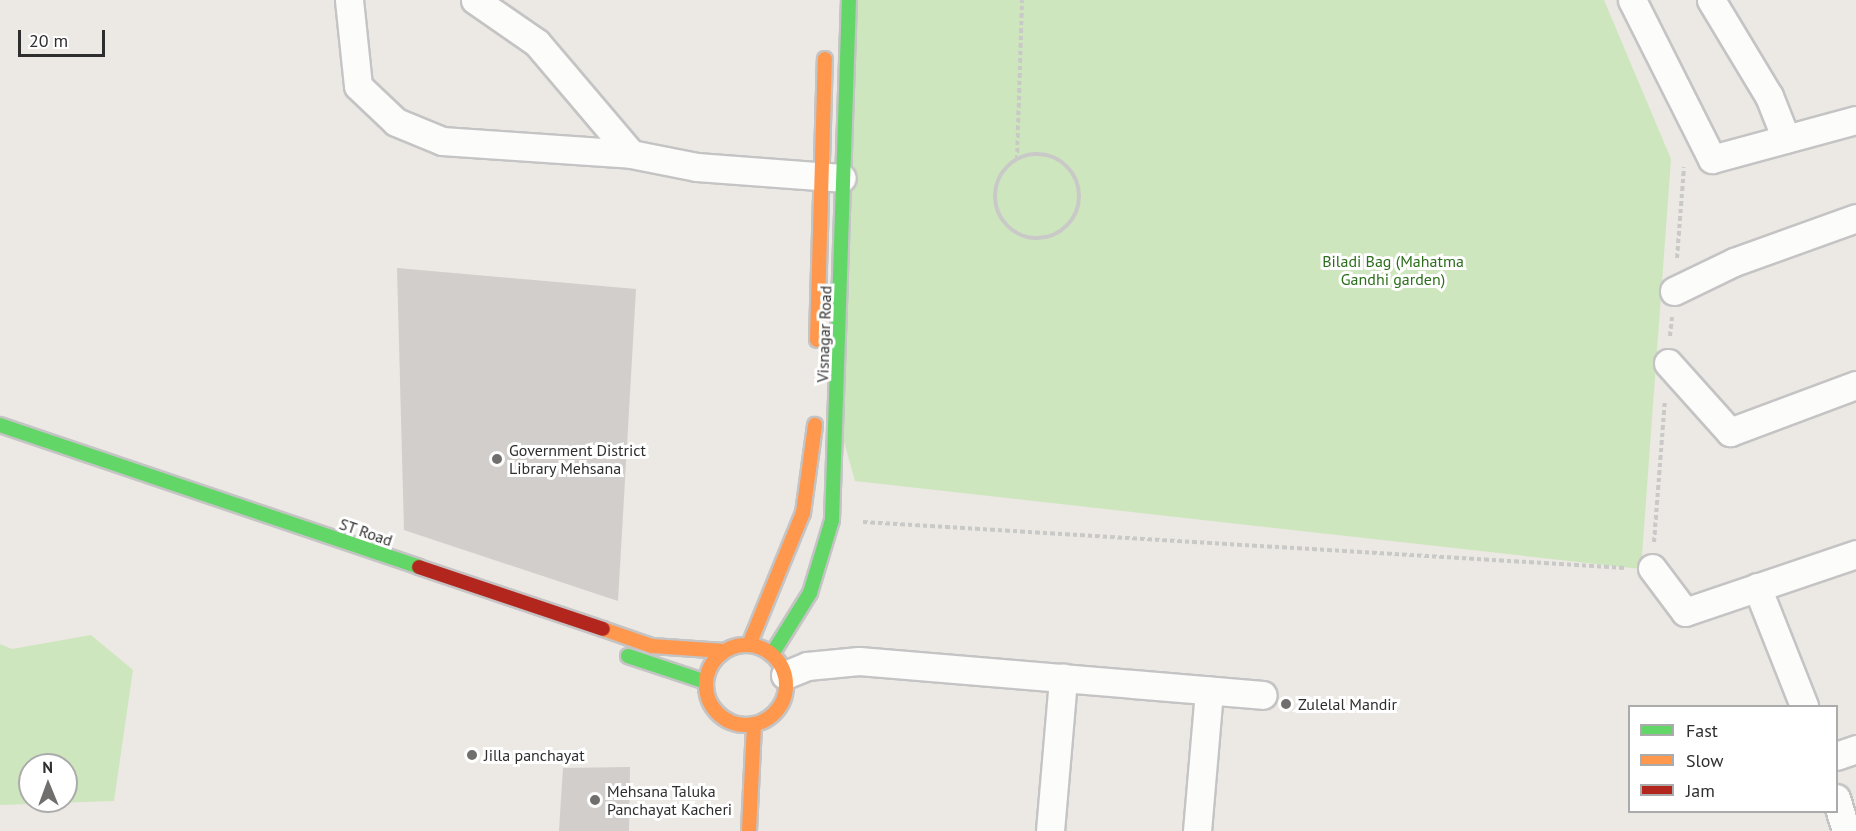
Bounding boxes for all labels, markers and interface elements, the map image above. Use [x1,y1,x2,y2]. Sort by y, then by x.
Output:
scale bar [21,18,108,56]
text: 20 m [29,29,68,52]
park label: Biladi Bag (Mahatma Gandhi garden) [1322,251,1464,289]
street label: Visnagar Road [813,285,835,383]
place label: Government District Library Mehsana [509,440,646,478]
marker: Government District Library Mehsana [490,452,504,466]
street label: ST Road [337,514,395,550]
place label: Zulelal Mandir [1298,694,1397,714]
marker: Zulelal Mandir [1279,697,1293,711]
legend [1628,705,1838,813]
text: Fast [1686,719,1718,742]
place label: Jilla panchayat [484,745,585,765]
marker: Jilla panchayat [465,748,479,762]
text: Slow [1686,749,1724,772]
north arrow [18,753,78,813]
text: N [42,757,53,777]
text: Jam [1686,779,1715,802]
place label: Mehsana Taluka Panchayat Kacheri [607,781,732,819]
marker: Mehsana Taluka Panchayat Kacheri [588,793,602,807]

